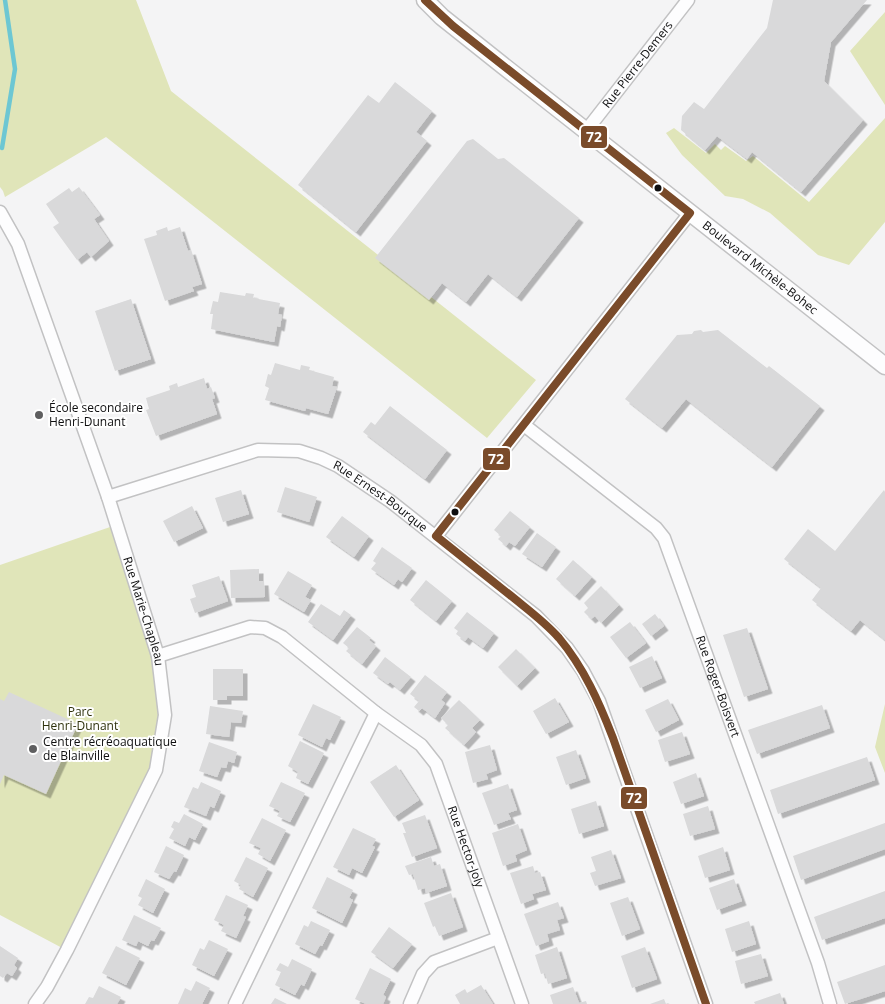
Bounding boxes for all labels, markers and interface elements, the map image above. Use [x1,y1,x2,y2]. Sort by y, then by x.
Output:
street label: Rue Pierre-Demers [598,17,677,111]
line badge: 72 [580,125,608,149]
text: 72 [586,127,602,146]
unlabelled marker [653,183,663,193]
street label: Boulevard Michèle-Bohec [699,217,822,318]
place label: École secondaire Henri-Dunant [49,399,143,430]
marker: École secondaire Henri-Dunant [33,409,45,421]
line badge: 72 [482,447,511,471]
text: 72 [488,449,504,468]
street label: Rue Ernest-Bourque [330,456,432,536]
unlabelled marker [450,507,460,517]
street label: Rue Marie-Chapleau [119,554,168,667]
street label: Rue Roger-Boisvert [692,633,744,739]
park label: Parc Henri-Dunant [42,703,118,734]
place label: Centre récréoaquatique de Blainville [43,733,177,764]
marker: Centre récréoaquatique de Blainville [27,743,39,755]
line badge: 72 [620,786,648,810]
text: 72 [626,788,642,807]
street label: Rue Hector-Joly [444,803,489,891]

